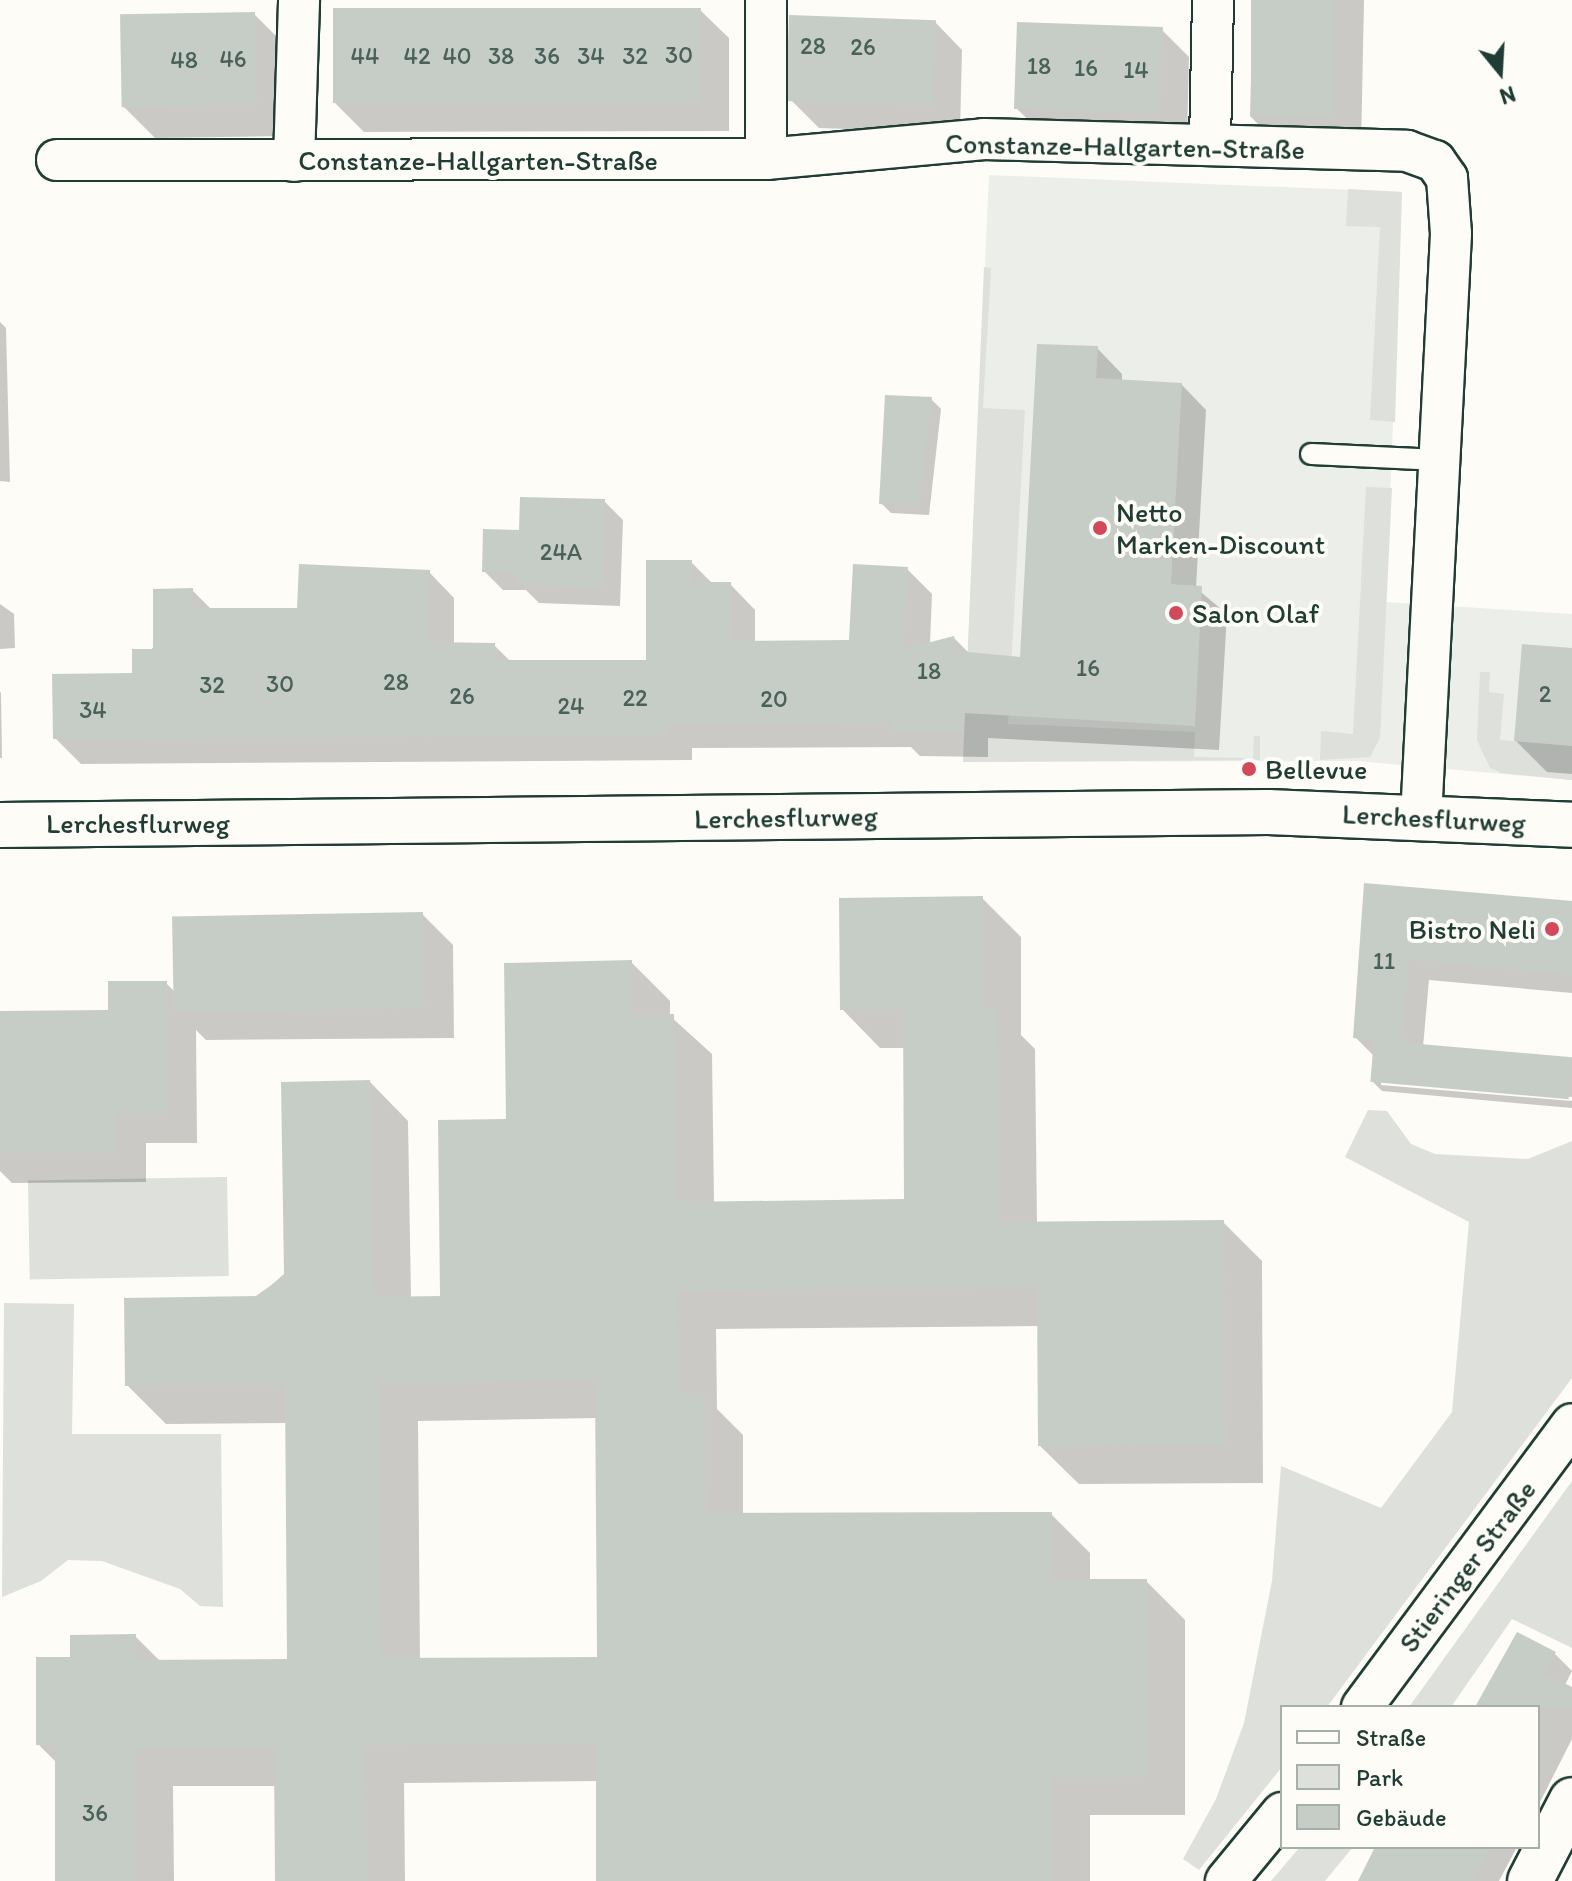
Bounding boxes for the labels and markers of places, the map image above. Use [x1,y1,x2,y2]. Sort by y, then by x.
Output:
place label: Netto Marken-Discount [1116,495,1325,561]
marker: Netto Marken-Discount [1091,519,1109,537]
place label: Salon Olaf [1192,596,1319,630]
marker: Salon Olaf [1167,604,1185,622]
place label: Bellevue [1265,752,1367,786]
marker: Bellevue [1240,760,1258,778]
place label: Bistro Neli [1409,912,1536,946]
marker: Bistro Neli [1543,920,1561,938]

